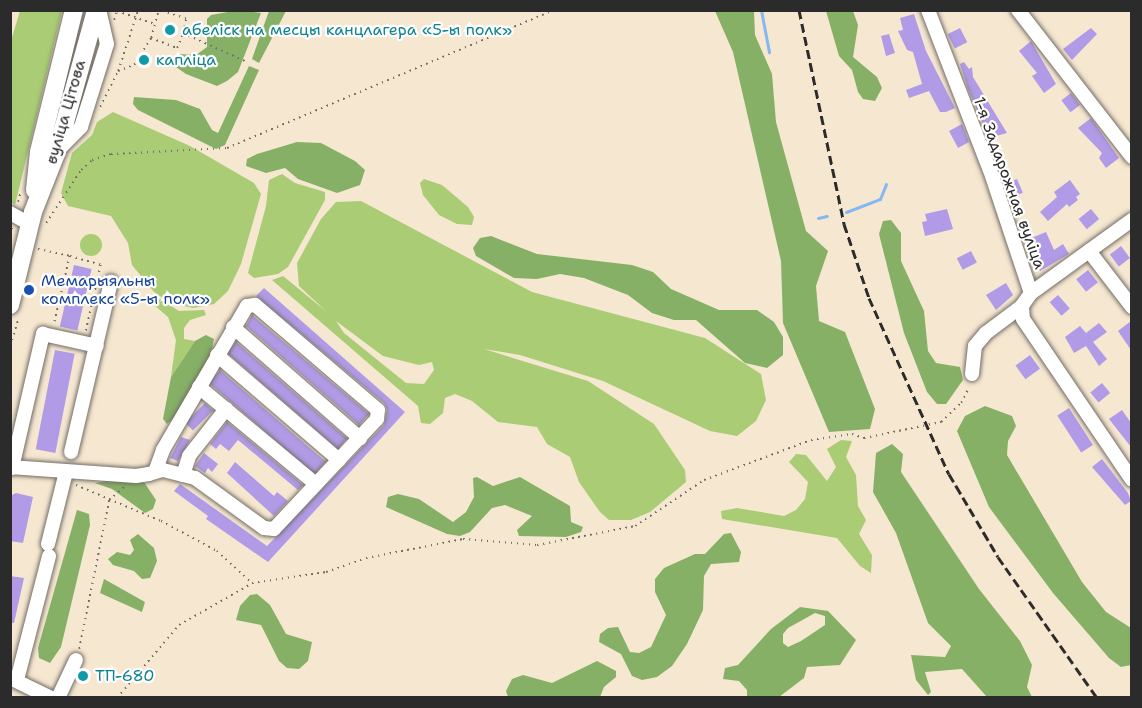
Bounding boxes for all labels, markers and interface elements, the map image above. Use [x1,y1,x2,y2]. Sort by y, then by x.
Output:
place label: абеліск на месцы канцлагера «5-ы полк» [182,20,512,40]
marker: абеліск на месцы канцлагера «5-ы полк» [163,23,177,37]
place label: капліца [156,50,216,70]
marker: капліца [137,53,151,67]
street label: вуліца Цітова [42,58,90,166]
street label: 1-я Задарожная вуліца [969,94,1049,272]
place label: Мемарыяльны комплекс «5-ы полк» [41,271,210,309]
marker: Мемарыяльны комплекс «5-ы полк» [22,283,36,297]
place label: ТП-680 [95,666,154,686]
marker: ТП-680 [76,669,90,683]

